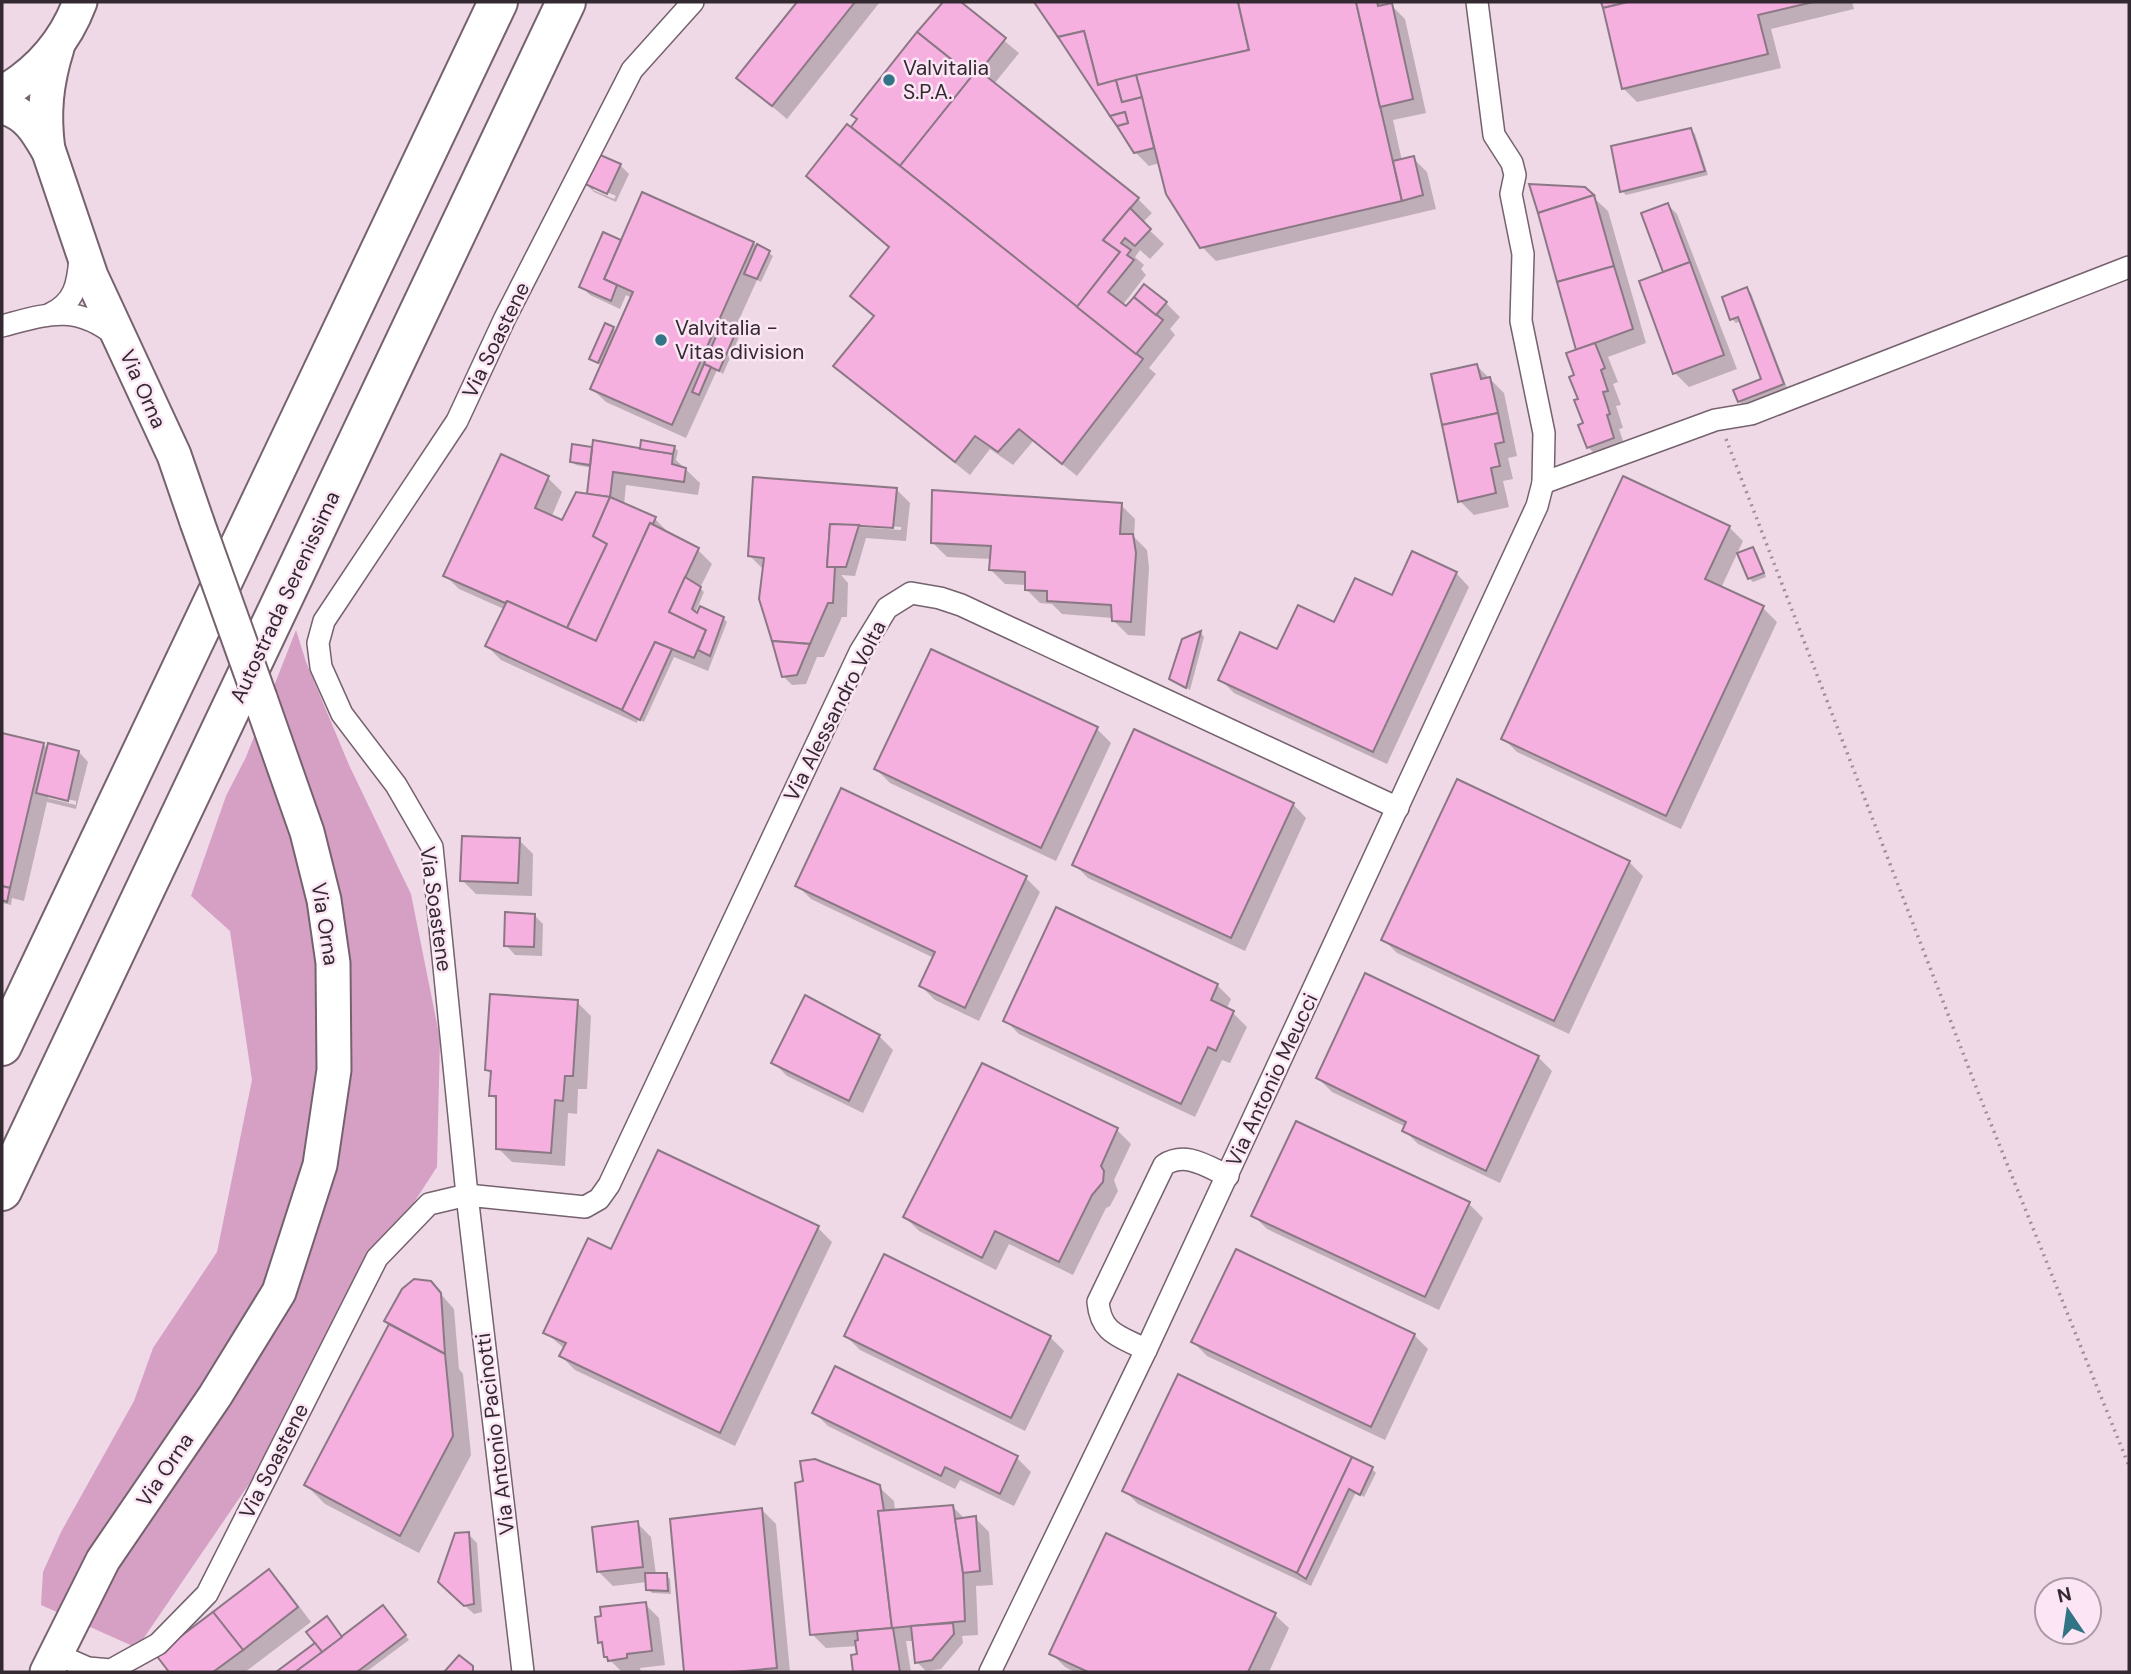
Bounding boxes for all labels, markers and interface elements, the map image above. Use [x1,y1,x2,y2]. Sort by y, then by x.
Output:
place label: Valvitalia S.P.A. [903,54,989,106]
marker: Valvitalia S.P.A. [881,72,897,88]
street label: Via Soastene [456,277,536,403]
place label: Valvitalia - Vitas division [675,314,804,366]
marker: Valvitalia - Vitas division [653,332,669,348]
street label: Via Orna [113,345,173,433]
street label: Autostrada Serenissima [224,487,346,707]
street label: Via Alessandro Volta [777,616,893,806]
street label: Via Soastene [413,845,459,973]
street label: Via Orna [305,881,345,967]
street label: Via Antonio Meucci [1220,989,1324,1171]
street label: Via Antonio Pacinotti [469,1331,521,1537]
street label: Via Soastene [233,1398,315,1524]
street label: Via Orna [130,1428,200,1512]
north arrow [2033,1576,2103,1646]
text: N [2055,1581,2074,1609]

